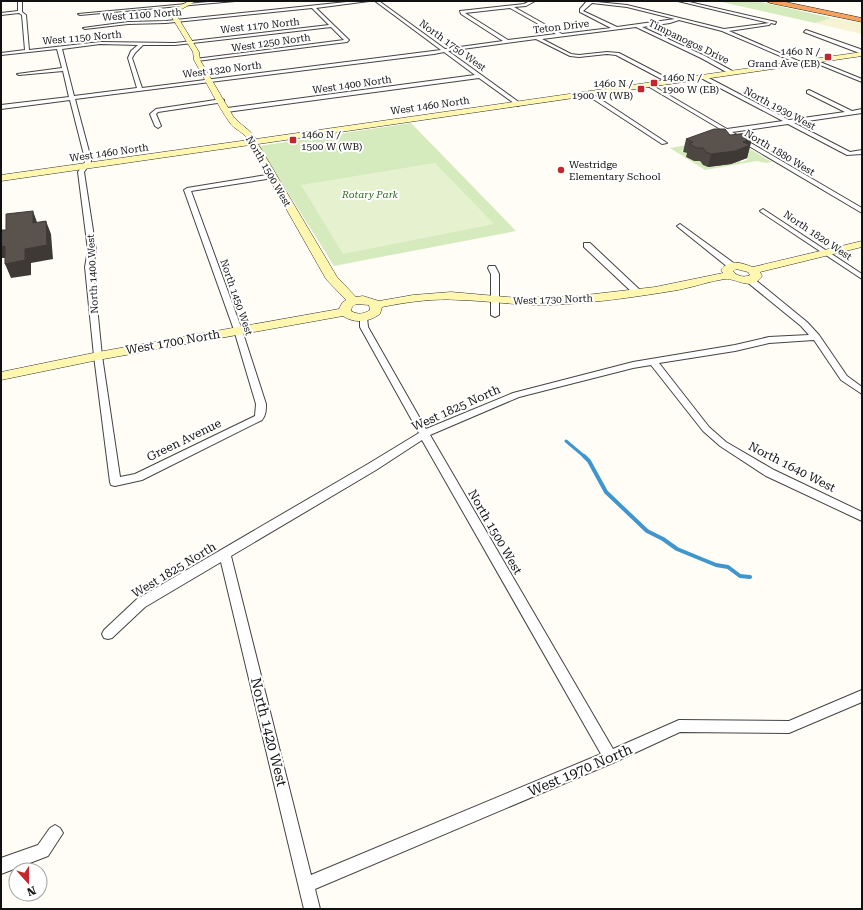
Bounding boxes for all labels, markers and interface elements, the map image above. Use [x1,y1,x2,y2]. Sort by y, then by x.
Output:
street label: West 1100 North [102,6,183,23]
street label: West 1170 North [220,16,301,35]
street label: Timpanogos Drive [647,17,731,66]
street label: North 1750 West [417,18,488,73]
street label: Teton Drive [532,18,590,35]
street label: West 1150 North [42,29,123,46]
street label: West 1250 North [231,31,312,53]
place label: 1460 N / Grand Ave (EB) [748,46,821,69]
marker: 1460 N / Grand Ave (EB) [823,52,833,62]
street label: West 1320 North [182,59,263,80]
place label: 1460 N / 1900 W (EB) [662,72,719,95]
street label: West 1400 North [312,73,393,95]
place label: 1460 N / 1900 W (WB) [572,78,634,101]
marker: 1460 N / 1900 W (EB) [649,78,659,88]
marker: 1460 N / 1900 W (WB) [636,84,646,94]
street label: North 1930 West [742,85,818,132]
street label: West 1460 North [390,94,471,116]
street label: North 1880 West [743,127,817,178]
place label: 1460 N / 1500 W (WB) [301,129,362,152]
street label: North 1500 West [244,134,293,209]
marker: 1460 N / 1500 W (WB) [288,135,298,145]
street label: West 1460 North [69,141,150,163]
place label: Westridge Elementary School [569,159,661,182]
marker: Westridge Elementary School [556,165,566,175]
park label: Rotary Park [341,189,399,200]
street label: North 1820 West [782,209,854,262]
street label: North 1400 West [85,234,100,314]
street label: North 1450 West [218,258,255,337]
street label: West 1730 North [513,293,594,306]
street label: West 1700 North [125,327,222,357]
street label: West 1825 North [409,382,503,434]
street label: Green Avenue [144,416,224,464]
street label: North 1640 West [746,439,838,495]
street label: North 1500 West [465,487,525,577]
street label: West 1825 North [129,539,219,601]
street label: North 1420 West [248,676,290,788]
street label: West 1970 North [526,741,634,799]
north arrow [8,862,48,902]
text: N [25,883,38,899]

